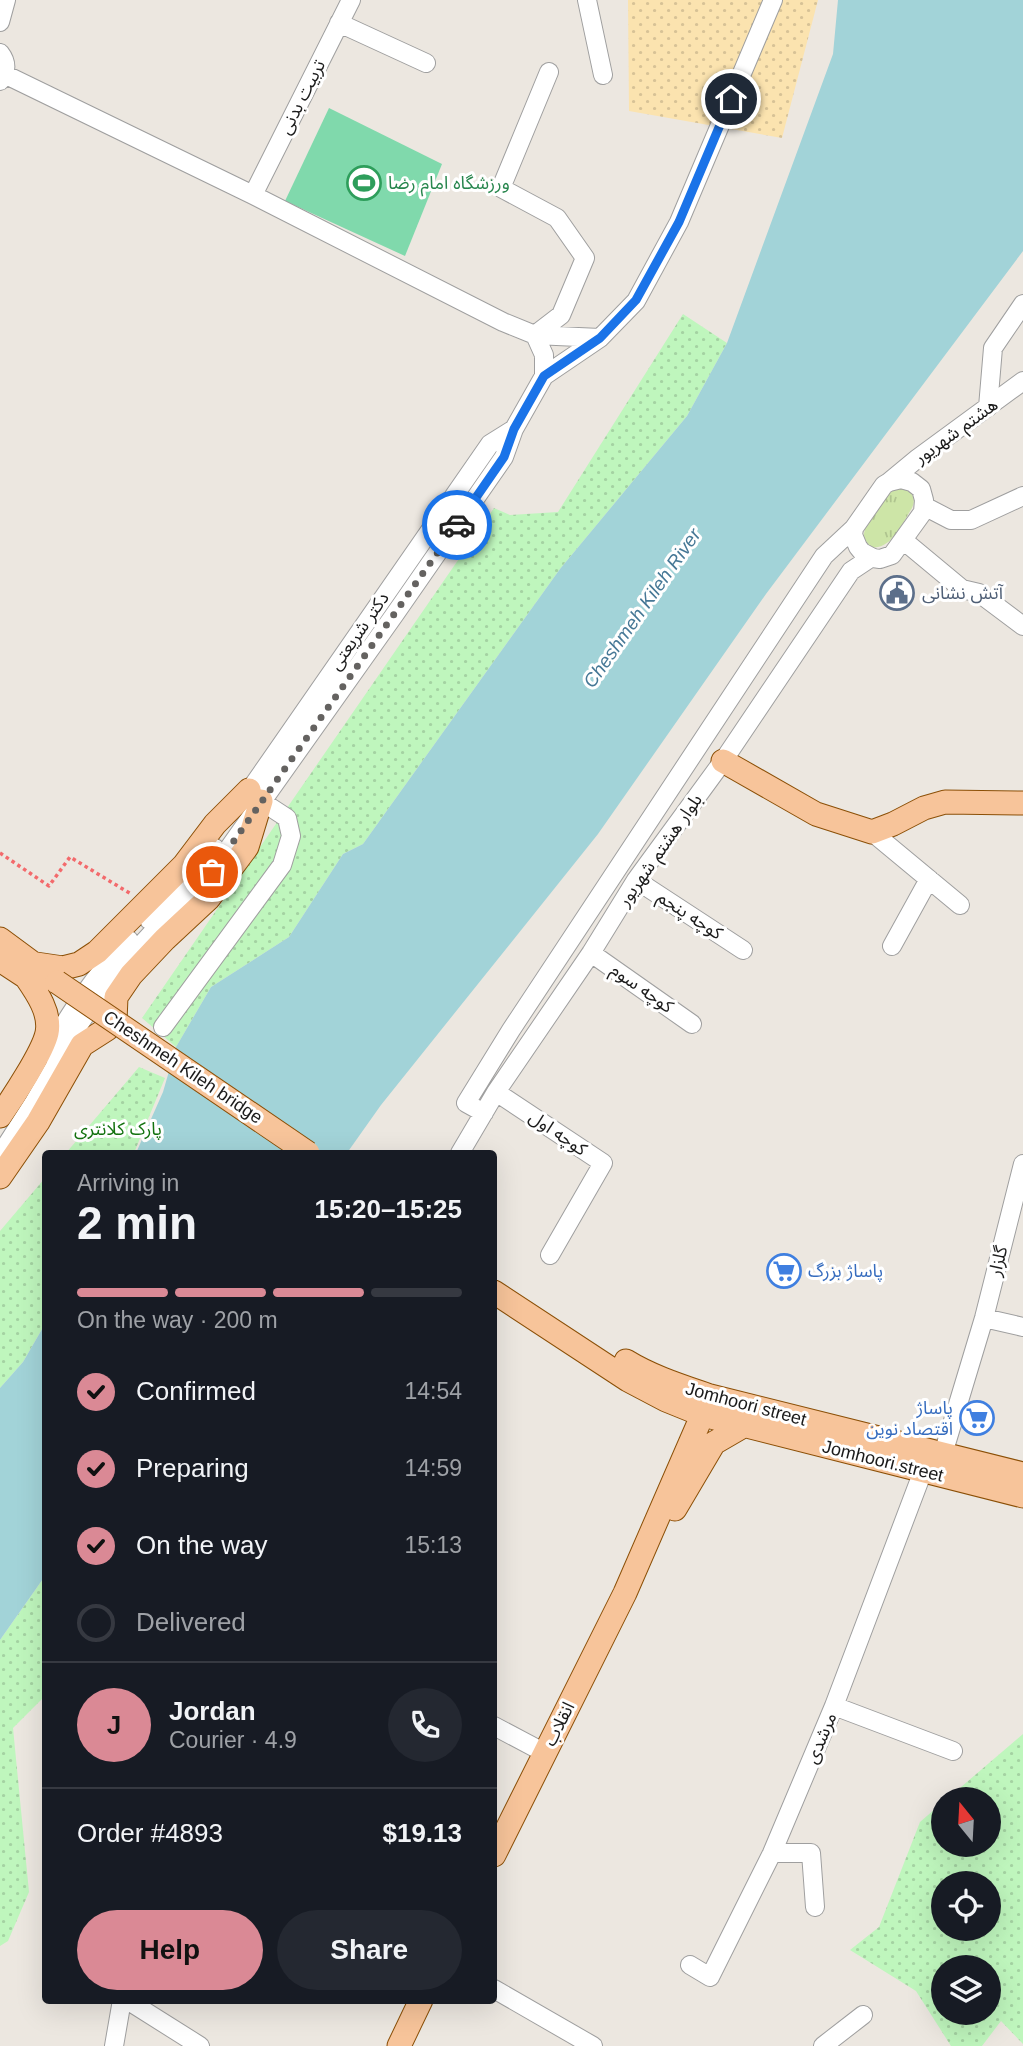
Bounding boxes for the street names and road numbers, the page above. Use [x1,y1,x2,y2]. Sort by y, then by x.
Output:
street label: تربیت بدنی [275,56,330,138]
street label: هشتم شهریور [910,394,1003,471]
street label: دکتر شریعتی [325,588,394,674]
street label: بلوار هشتم شهریور [613,790,709,913]
street label: کوچه پنجم [652,887,727,946]
street label: کوچه سوم [605,959,678,1020]
street label: Cheshmeh Kileh bridge [100,1006,266,1128]
street label: کوچه اول [525,1107,591,1161]
street label: گلزار [984,1243,1012,1279]
street label: Jomhoori street [683,1378,809,1430]
street label: Jomhoori.street [820,1436,946,1486]
street label: انقلاب [539,1699,579,1749]
street label: مرشدی [801,1710,842,1767]

